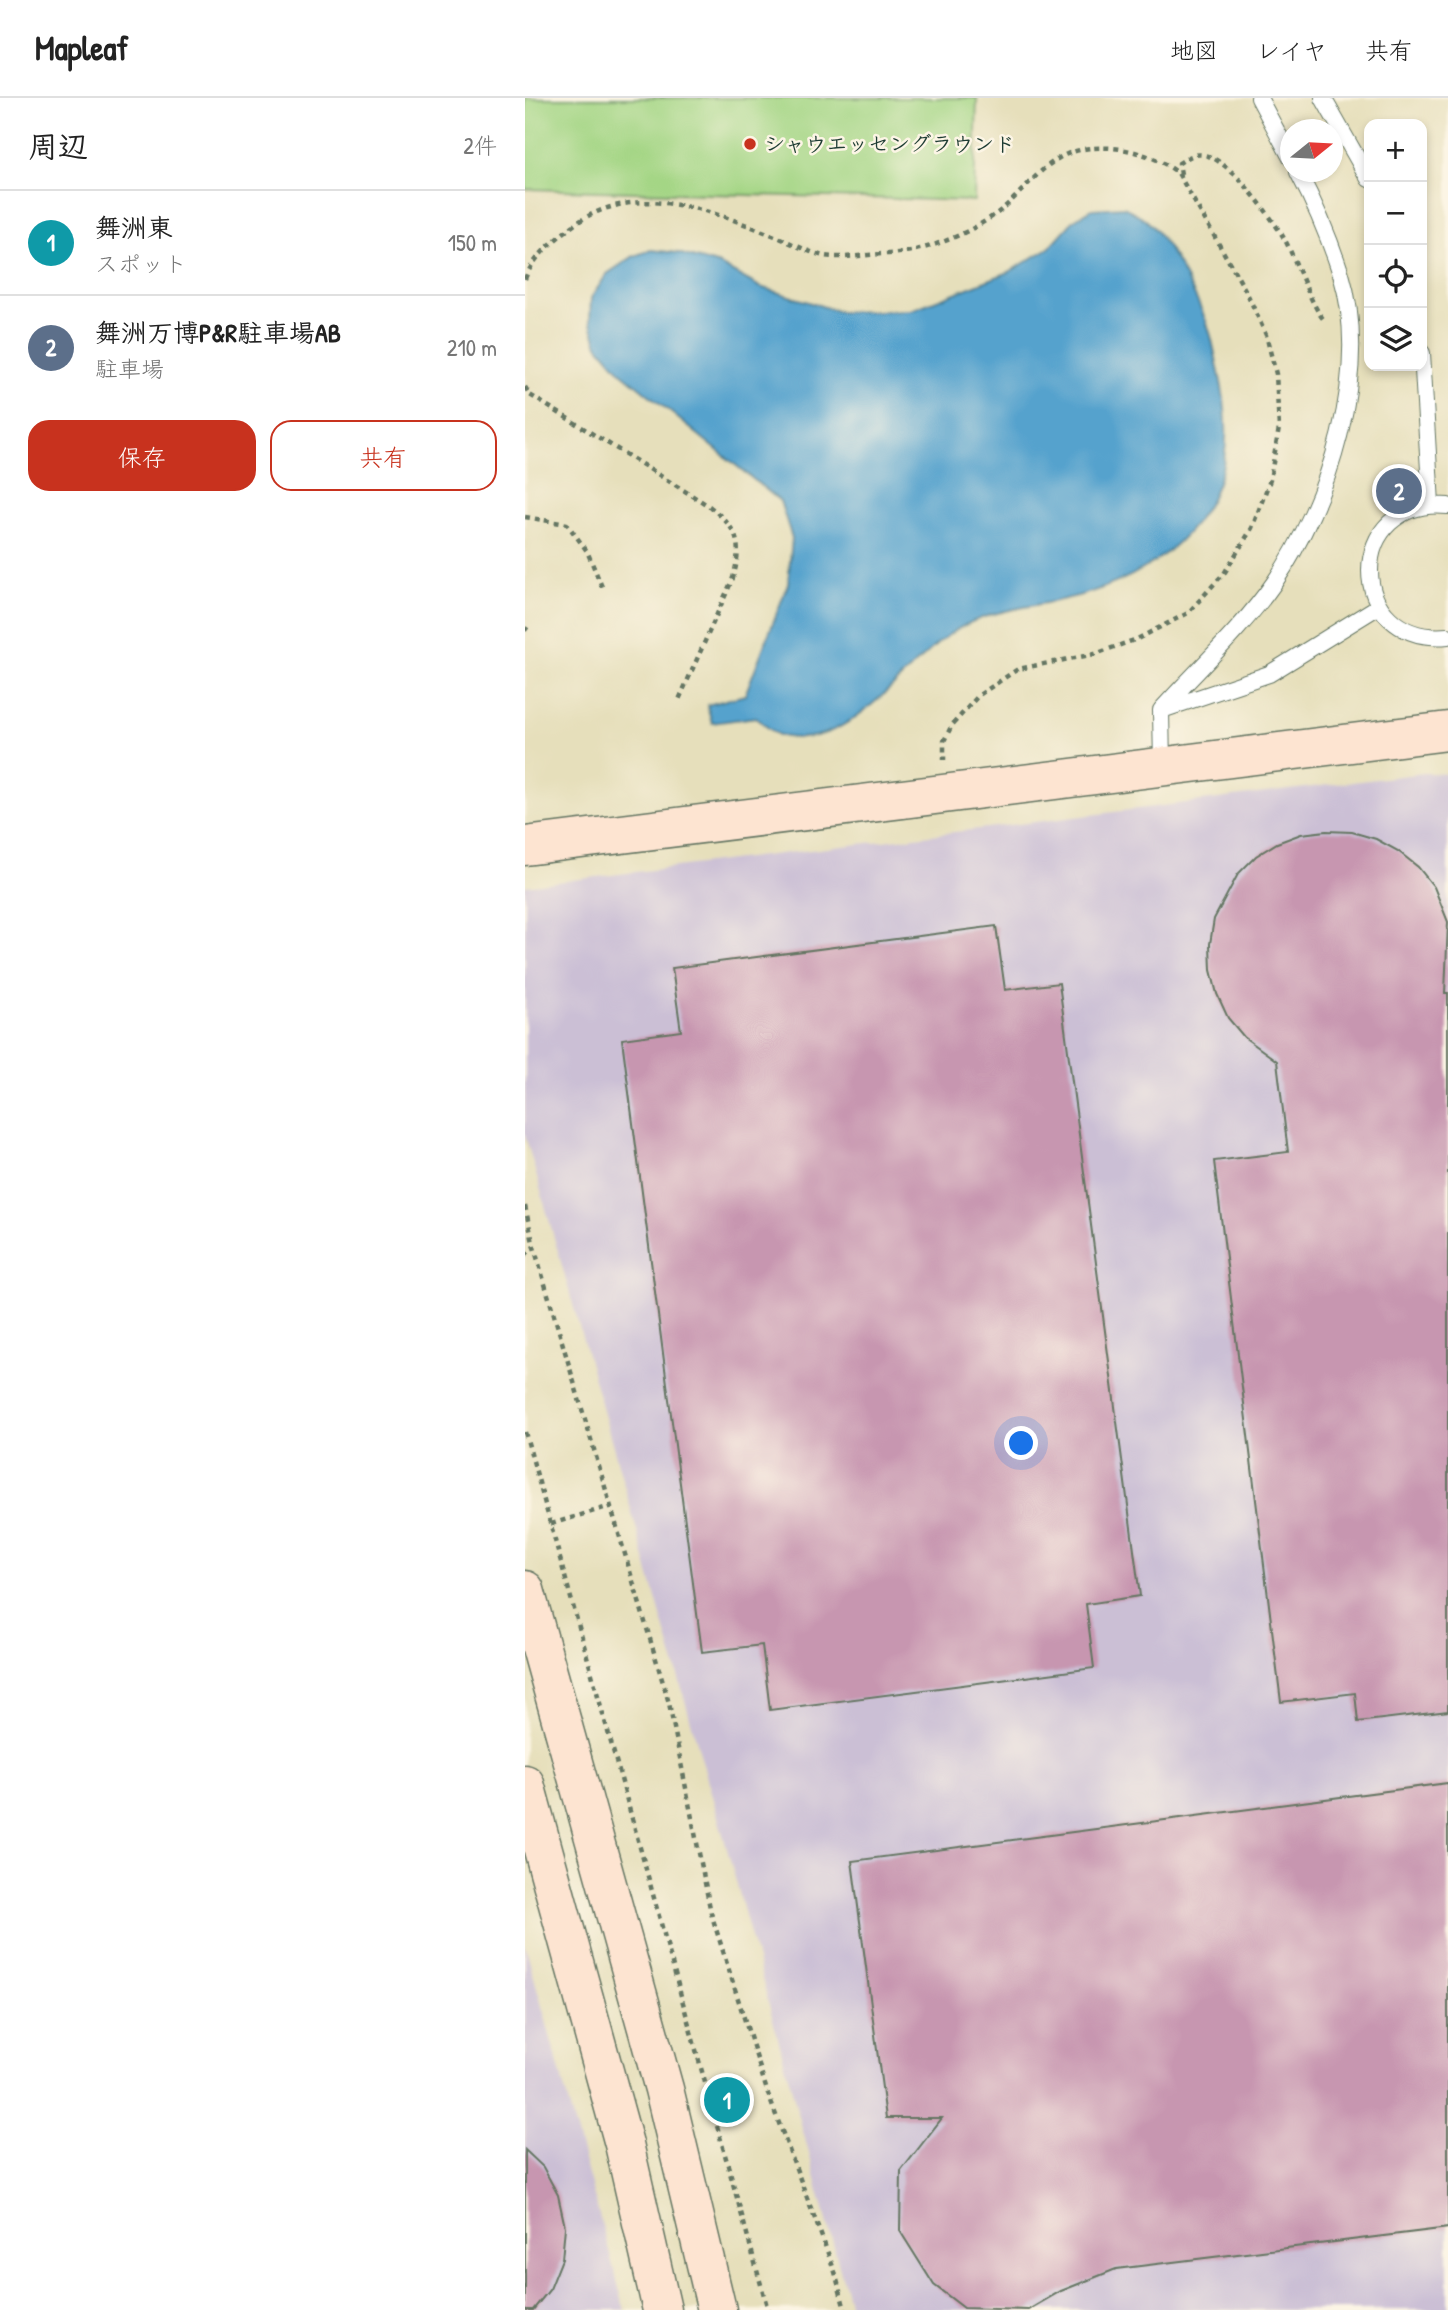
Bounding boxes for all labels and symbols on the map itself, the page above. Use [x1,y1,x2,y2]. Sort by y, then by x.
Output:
north arrow [1280,119,1343,182]
place label: シャウエッセングラウンド [764,129,1015,158]
marker: シャウエッセングラウンド [742,136,758,152]
pin: 2 [1376,465,1422,517]
your location [1004,1426,1038,1460]
pin: 1 [704,2074,750,2126]

